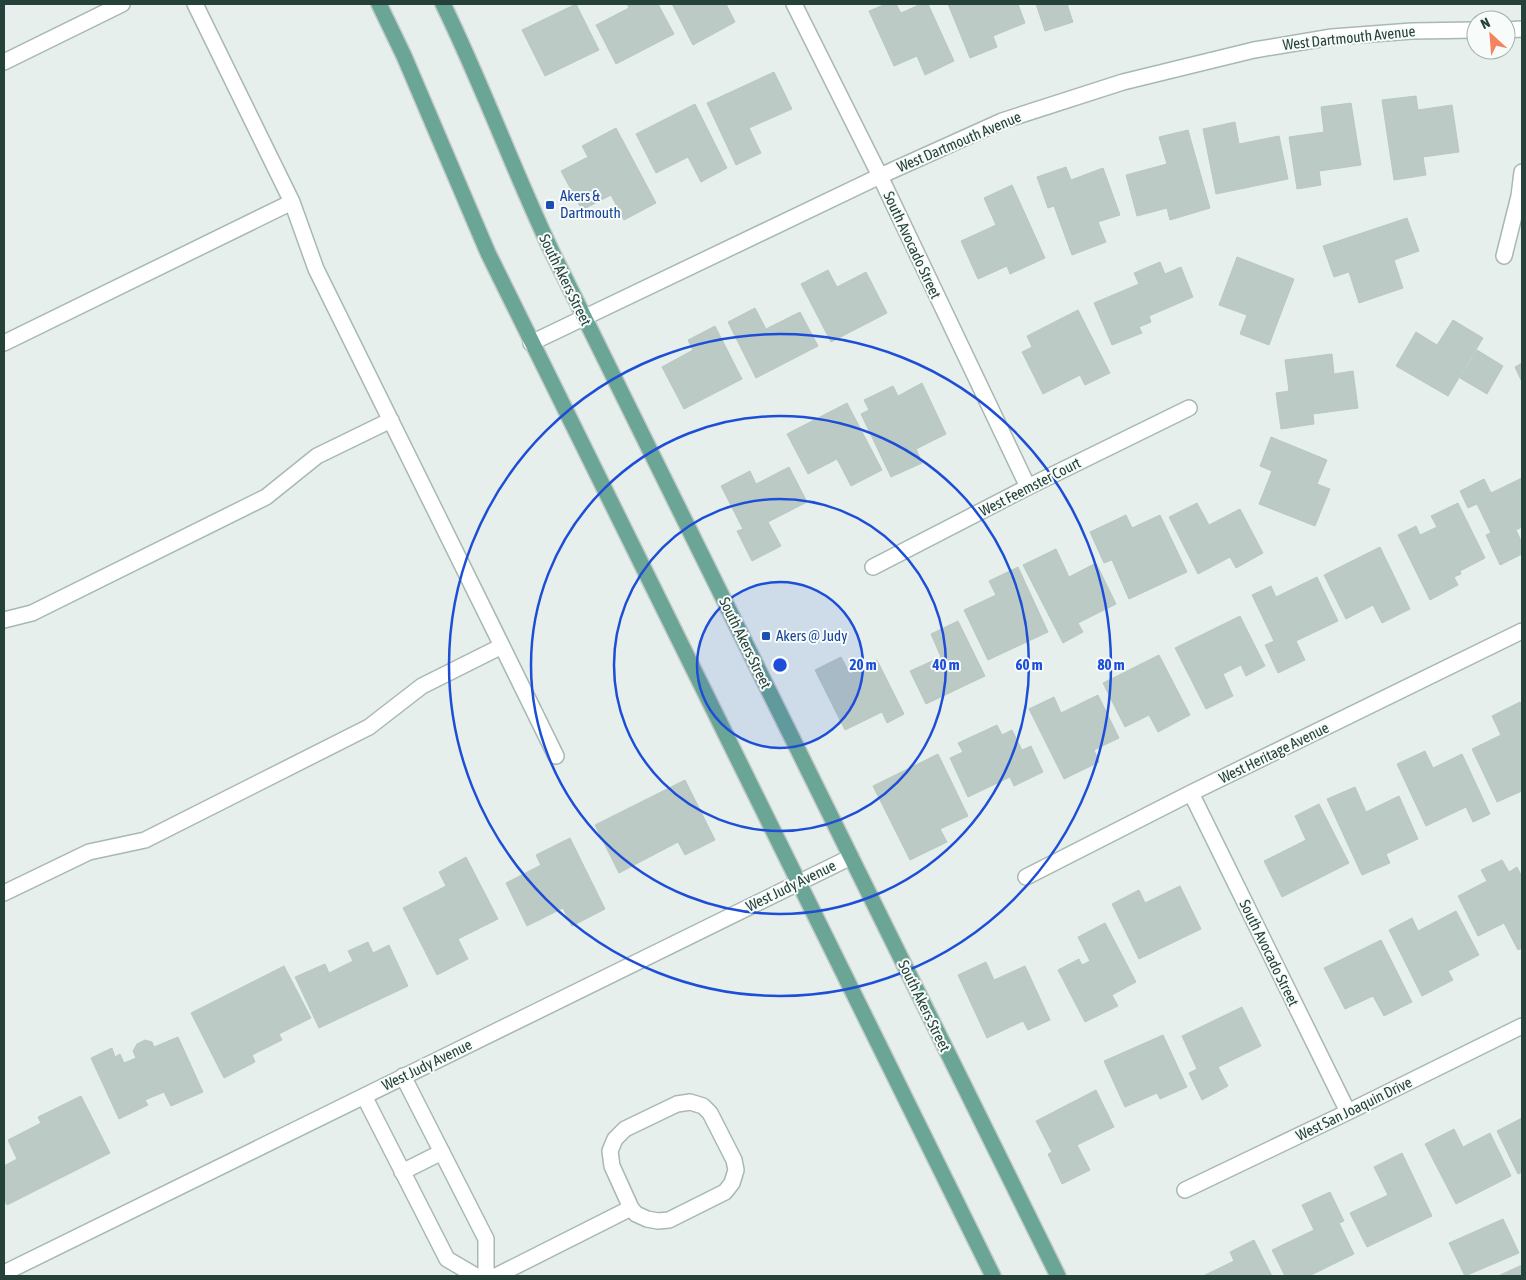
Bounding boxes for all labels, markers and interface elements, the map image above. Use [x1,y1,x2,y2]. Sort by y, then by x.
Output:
north arrow [1466,10,1516,60]
text: N [1478,14,1493,32]
street label: West Dartmouth Avenue [1282,22,1416,53]
street label: West Dartmouth Avenue [894,108,1024,175]
place label: Akers & Dartmouth [560,187,621,221]
street label: South Avocado Street [880,188,945,301]
marker: Akers & Dartmouth [544,199,556,211]
street label: South Akers Street [536,231,595,328]
street label: West Feemster Court [976,454,1083,519]
street label: South Akers Street [716,594,775,691]
place label: Akers @ Judy [776,627,847,644]
marker: Akers @ Judy [760,630,772,642]
centre of rings [771,656,789,674]
text: 20 m [850,656,877,673]
text: 40 m [932,656,960,673]
text: 60 m [1016,656,1043,673]
text: 80 m [1098,656,1125,673]
street label: West Heritage Avenue [1216,718,1332,787]
street label: West Judy Avenue [743,856,839,915]
street label: South Avocado Street [1236,897,1303,1009]
street label: South Akers Street [895,957,954,1054]
street label: West Judy Avenue [379,1035,475,1094]
street label: West San Joaquin Drive [1293,1073,1415,1144]

